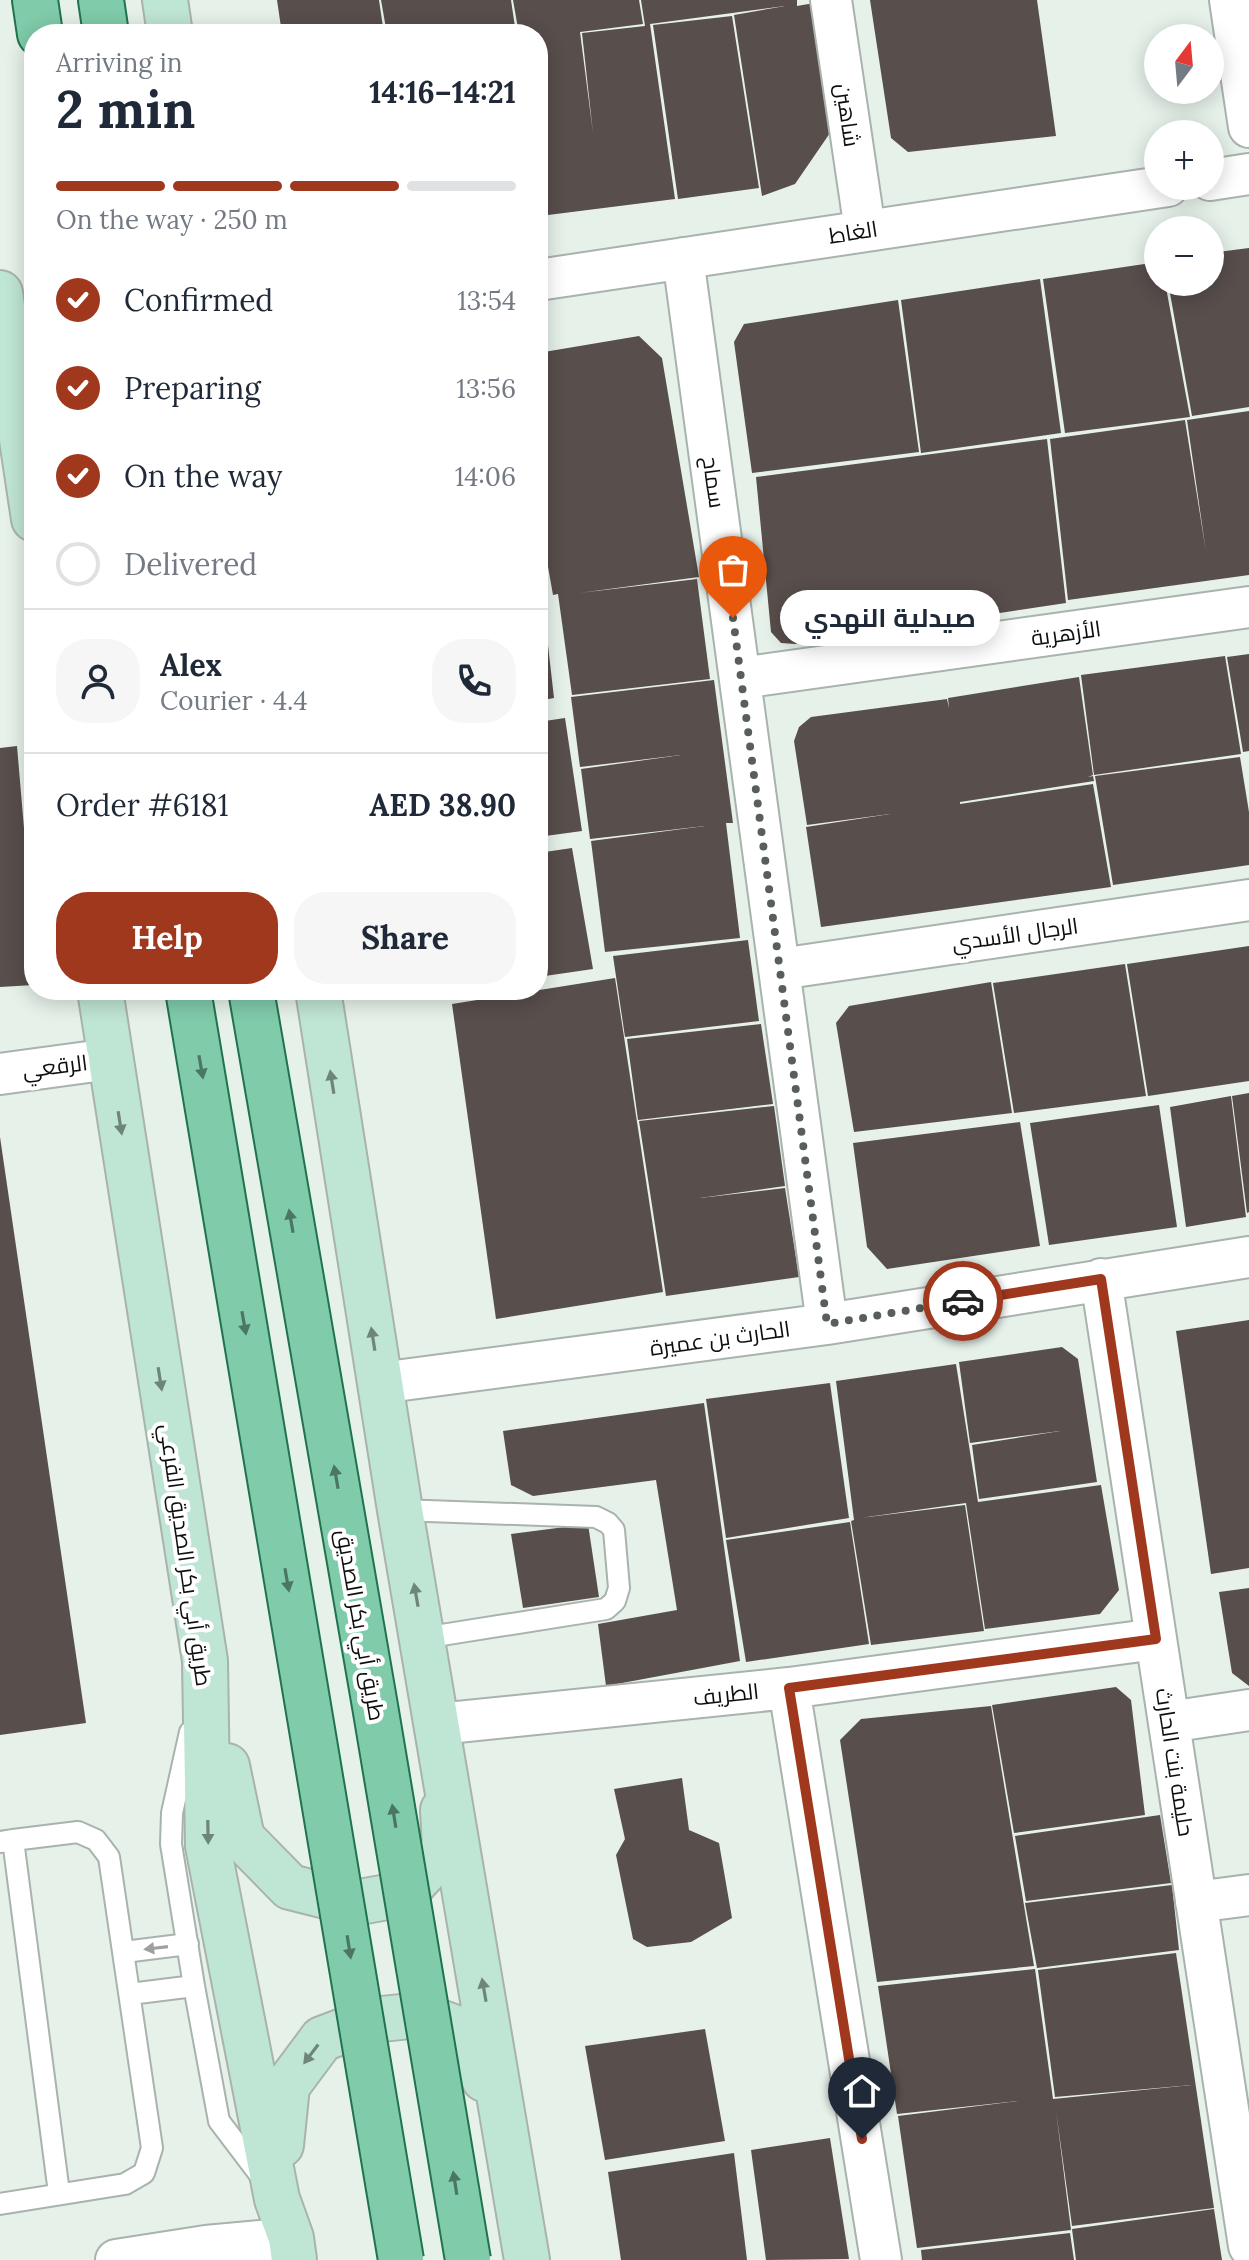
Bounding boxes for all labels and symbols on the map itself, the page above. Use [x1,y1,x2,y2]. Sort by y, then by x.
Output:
north arrow [1144,24,1224,104]
street label: شاهين [830,81,866,149]
street label: الغاط [826,214,880,250]
street label: سماح [696,454,732,510]
pin [699,536,767,618]
callout: صيدلية النهدي [781,590,1001,646]
street label: الأزهرية [1029,614,1103,652]
street label: الرجال الأسدي [950,911,1080,960]
street label: الرقعي [21,1048,90,1087]
one-way arrow [195,1055,208,1080]
one-way arrow [325,1069,338,1094]
one-way arrow [114,1110,127,1135]
one-way arrow [285,1208,297,1233]
courier [923,1261,1003,1341]
one-way arrow [238,1311,251,1336]
street label: الحارث بن عميرة [648,1314,792,1362]
one-way arrow [366,1326,379,1351]
one-way arrow [155,1367,167,1392]
street label: طريق أبي بكر الصديق الفرعي [151,1422,218,1688]
one-way arrow [329,1464,341,1489]
street label: طريق أبي بكر الصديق [327,1527,392,1723]
one-way arrow [281,1568,294,1593]
one-way arrow [409,1583,421,1608]
street label: الطريف [692,1677,760,1711]
street label: حليمة بنت الحارث [1149,1686,1201,1838]
one-way arrow [387,1803,399,1828]
one-way arrow [202,1820,214,1845]
one-way arrow [343,1934,355,1959]
one-way arrow [143,1942,168,1955]
one-way arrow [477,1977,489,2002]
one-way arrow [303,2044,319,2064]
pin [828,2057,896,2139]
one-way arrow [448,2170,461,2195]

